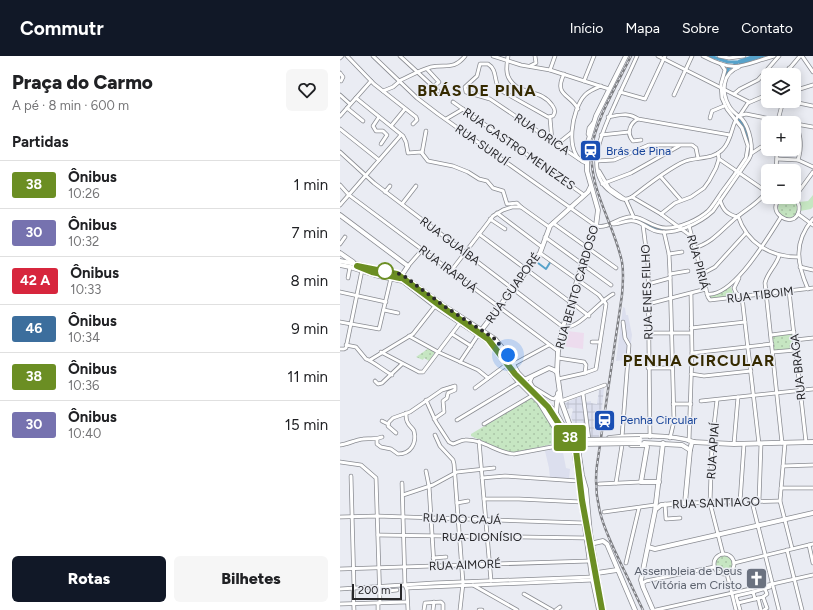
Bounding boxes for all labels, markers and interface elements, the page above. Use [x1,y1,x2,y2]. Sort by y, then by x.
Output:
text: Commutr [20,17,104,40]
text: Início [570,20,603,37]
text: Mapa [625,20,660,37]
text: Sobre [682,20,719,37]
text: Contato [741,20,793,37]
map controls [761,68,801,204]
button: layers [761,68,801,108]
button: heart [286,69,328,111]
text: Praça do Carmo [12,71,153,94]
district label: BRÁS DE PINA [417,81,537,100]
text: A pé · 8 min · 600 m [12,98,129,113]
street label: RUA CASTRO MENEZES [460,105,578,193]
street label: RUA ORICA [512,110,572,158]
button: + [761,116,801,156]
street label: RUA SURUÍ [453,121,512,169]
text: Partidas [12,133,68,151]
station icon: Brás de Pina [578,138,604,164]
place label: Brás de Pina [606,144,671,158]
button: − [761,164,801,204]
text: Ônibus [68,168,117,186]
text: 38 [26,176,42,193]
text: 1 min [293,176,328,194]
text: 10:26 [68,186,100,201]
street label: RUA GUAÍBA [417,214,483,268]
text: Ônibus [68,216,117,234]
street label: RUA BENTO CARDOSO [553,223,601,351]
text: 30 [26,224,42,241]
text: 7 min [292,224,328,242]
street label: RUA PIRIÁ [684,233,712,291]
text: 10:32 [68,234,99,249]
street label: RUA IRAPUÁ [416,242,480,296]
street label: RUA ENES FILHO [638,244,656,340]
street label: RUA GUAPORÉ [483,250,543,326]
unlabelled marker [376,262,394,280]
text: Ônibus [70,264,119,282]
text: 42 A [20,272,50,289]
text: 8 min [290,272,328,290]
text: 10:33 [70,282,101,297]
street label: RUA TIBOIM [726,284,794,306]
text: Ônibus [68,312,117,330]
text: 46 [26,320,42,337]
text: 9 min [291,320,328,338]
text: 10:34 [68,330,100,345]
street label: RUA BRAGA [788,333,808,401]
your location [498,345,518,365]
district label: PENHA CIRCULAR [623,351,775,370]
text: Ônibus [68,360,117,378]
text: 38 [26,368,42,385]
text: 11 min [287,368,328,386]
text: 10:36 [68,378,99,393]
station icon: Penha Circular [591,407,617,433]
text: Ônibus [68,408,117,426]
place label: Penha Circular [620,413,697,427]
text: 30 [26,416,42,433]
text: 15 min [285,416,328,434]
street label: RUA APIAÍ [704,421,722,480]
line badge: 38 [552,425,588,451]
text: 10:40 [68,426,101,441]
text: 38 [562,429,578,446]
street label: RUA SANTIAGO [672,494,760,512]
street label: RUA DO CAJÁ [422,511,502,527]
street label: RUA DIONÍSIO [442,530,522,544]
button: Rotas [12,556,166,602]
button: Bilhetes [174,556,328,602]
street label: RUA AIMORÉ [429,557,501,573]
place label: Assembleia de Deus Vitória em Cristo [634,564,742,592]
church icon: Assembleia de Deus Vitória em Cristo [744,565,770,591]
scale bar [352,582,402,601]
text: 200 m [358,584,390,597]

